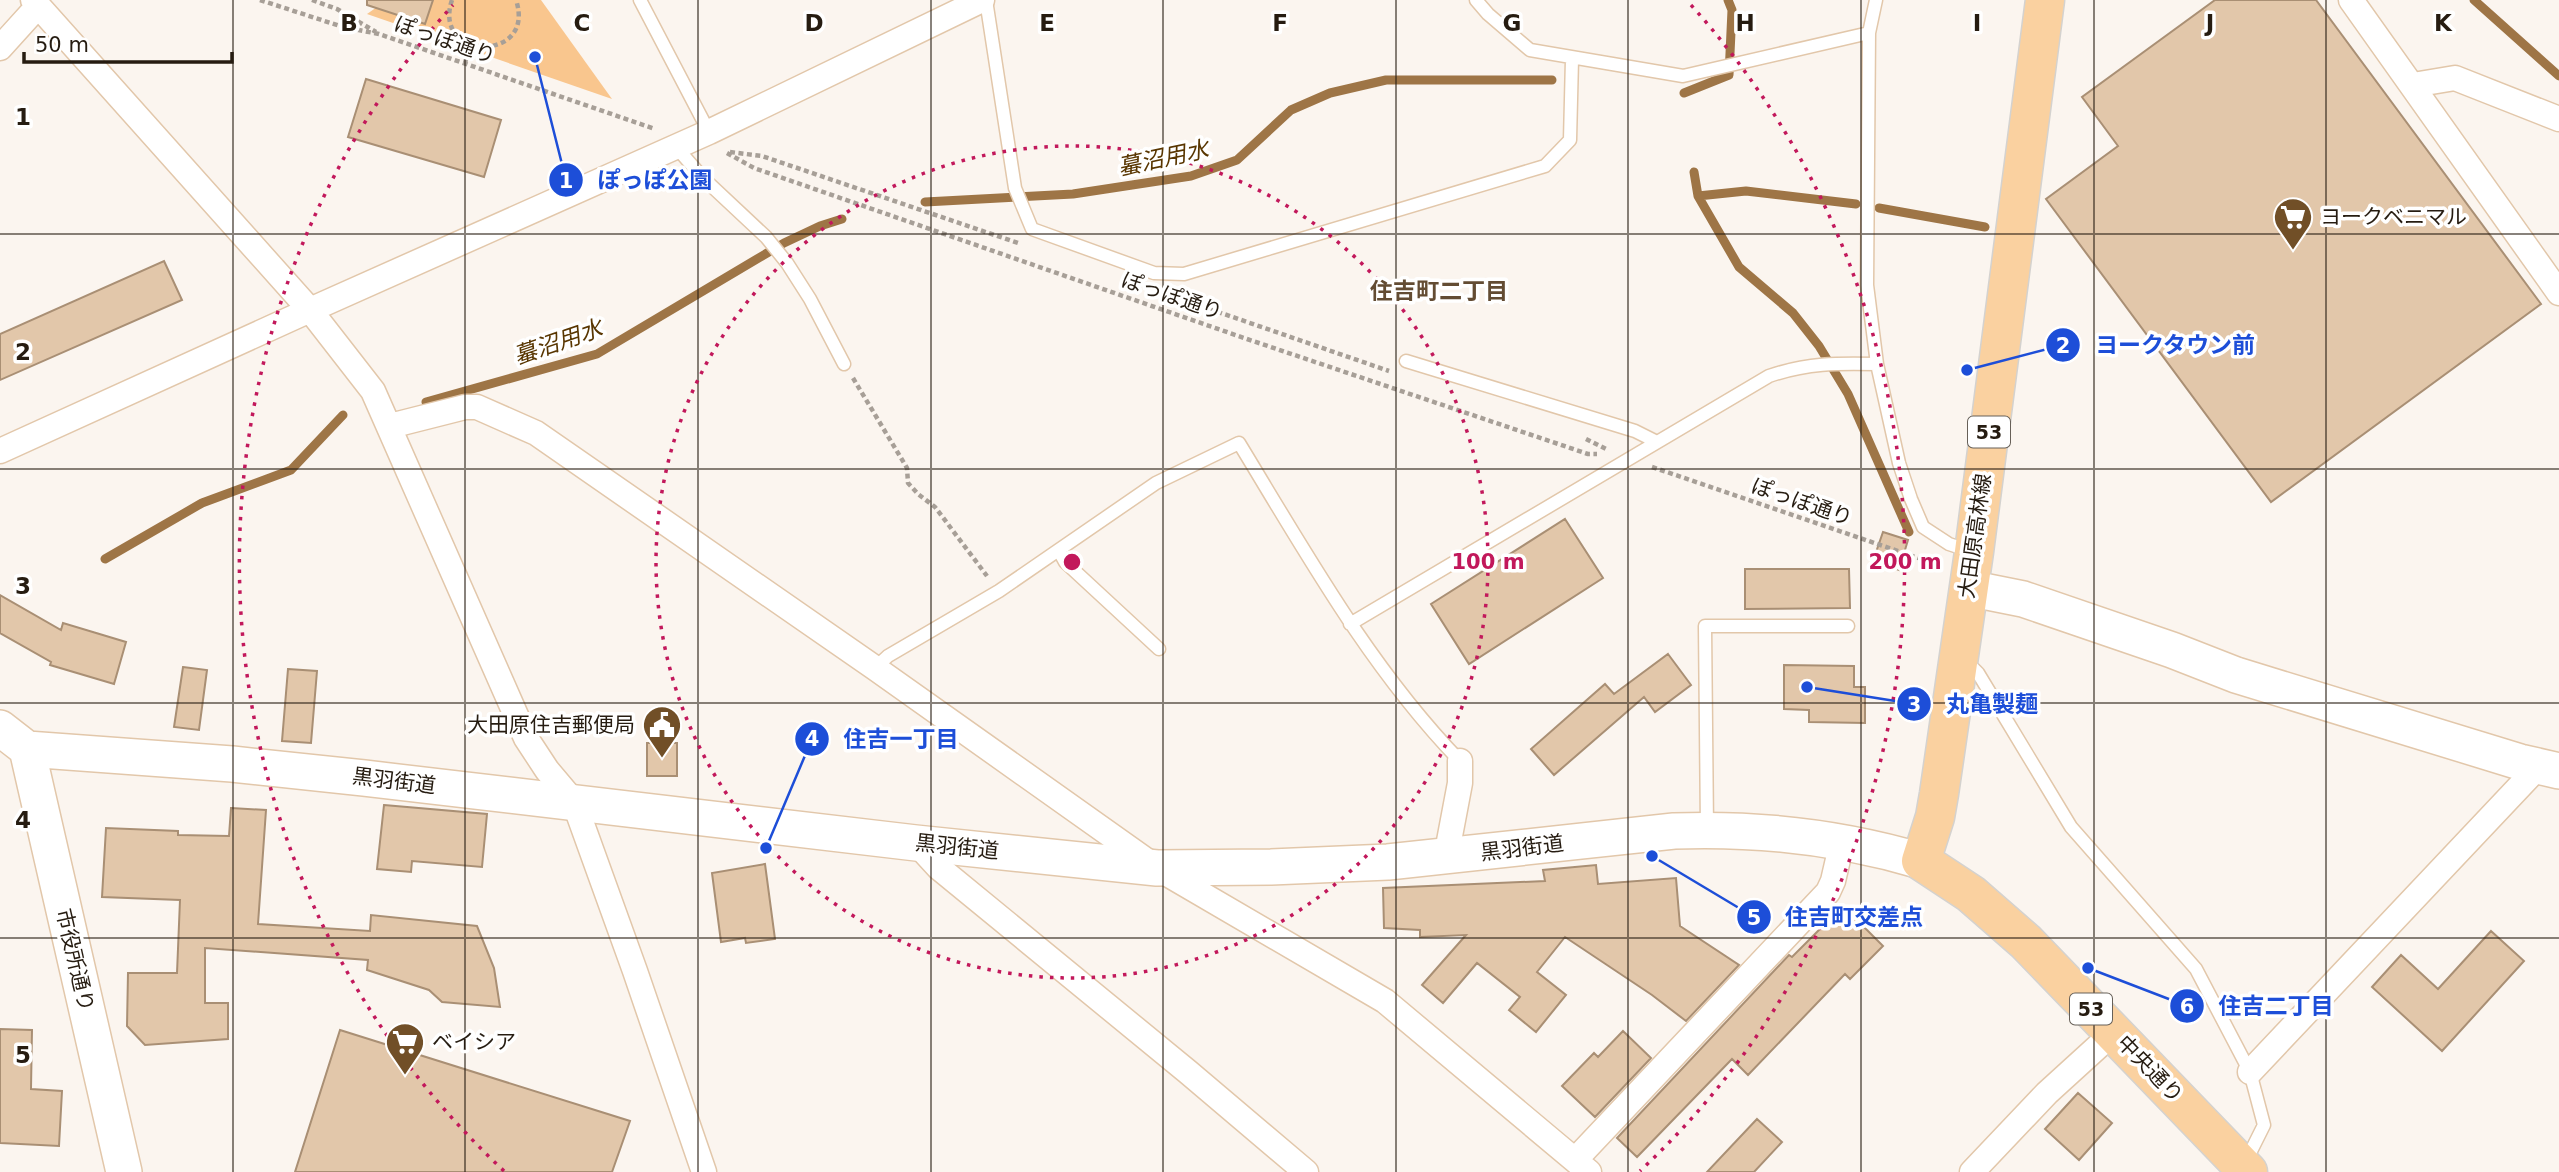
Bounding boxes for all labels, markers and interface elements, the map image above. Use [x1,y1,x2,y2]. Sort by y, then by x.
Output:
text: B [340,10,358,36]
text: C [574,10,590,36]
text: D [804,10,824,36]
text: E [1039,10,1055,36]
text: F [1272,10,1288,36]
text: G [1503,10,1521,36]
text: H [1735,10,1755,36]
text: I [1973,10,1981,36]
text: J [2204,10,2214,36]
text: K [2434,10,2453,36]
street label: ぽっぽ通り [391,12,499,68]
scale bar [24,21,233,65]
text: 50 m [35,33,89,57]
text: 1 [15,104,31,130]
water label: 蟇沼用水 [1115,135,1214,180]
callout: ぽっぽ公園 [549,158,727,202]
text: ぽっぽ公園 [598,167,713,193]
text: 1 [559,169,573,193]
supermarket icon: ヨークベニマル [2272,196,2314,251]
place label: ヨークベニマル [2320,205,2467,229]
street label: ぽっぽ通り [1118,268,1226,324]
district label: 住吉町二丁目 [1370,278,1508,304]
water label: 蟇沼用水 [510,314,609,369]
callout: ヨークタウン前 [2045,323,2269,367]
text: ヨークタウン前 [2095,332,2255,358]
text: 2 [2056,334,2070,358]
text: 2 [15,339,31,365]
road number: 53 [1968,416,2010,448]
street label: 大田原高林線 [1954,472,1996,600]
street label: ぽっぽ通り [1748,474,1856,530]
centre of rings [1060,550,1084,574]
text: 100 m [1451,550,1525,574]
text: 200 m [1868,550,1942,574]
text: 3 [15,573,31,599]
callout: 丸亀製麺 [1897,682,2052,726]
text: 丸亀製麺 [1946,691,2038,717]
text: 3 [1907,693,1921,717]
public building icon: 大田原住吉郵便局 [641,704,683,759]
place label: 大田原住吉郵便局 [467,713,635,737]
callout: 住吉一丁目 [795,717,973,761]
text: 住吉一丁目 [844,726,959,752]
text: 4 [805,727,819,751]
street label: 黒羽街道 [351,764,437,798]
text: 4 [15,807,31,833]
street label: 黒羽街道 [914,831,1000,863]
street label: 黒羽街道 [1479,831,1565,865]
callout: 住吉町交差点 [1736,895,1937,939]
text: 住吉町交差点 [1785,904,1923,930]
street label: 市役所通り [51,906,99,1014]
text: 5 [1747,906,1761,930]
callout: 住吉二丁目 [2169,984,2347,1028]
road number: 53 [2070,993,2112,1024]
text: 住吉二丁目 [2219,993,2334,1019]
text: 6 [2180,995,2194,1019]
supermarket icon: ベイシア [384,1021,426,1076]
place label: ベイシア [432,1030,516,1054]
street label: 中央通り [2112,1030,2188,1108]
text: 5 [15,1042,31,1068]

